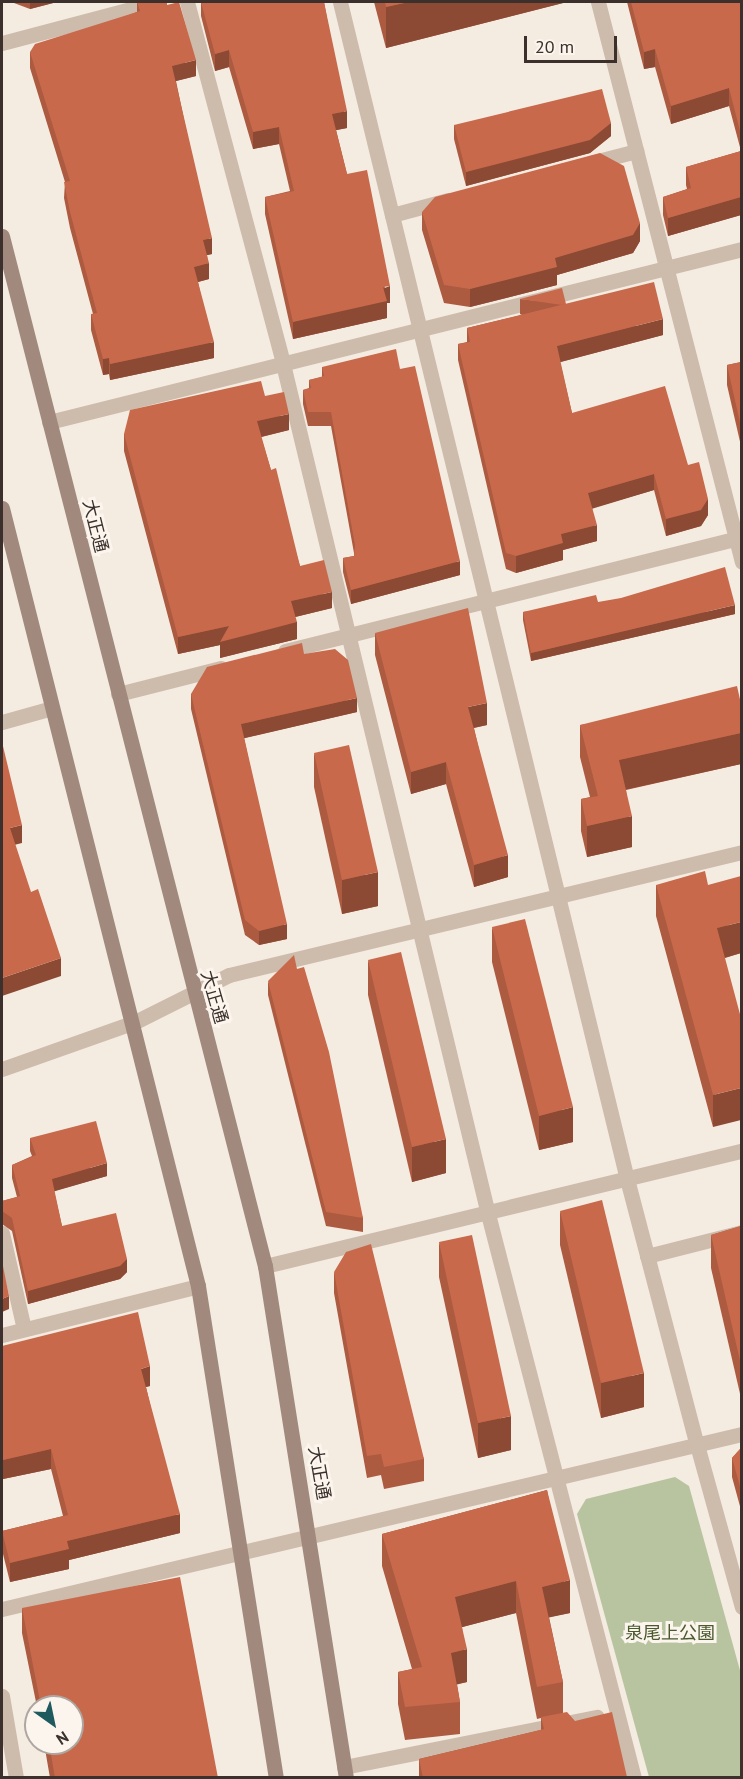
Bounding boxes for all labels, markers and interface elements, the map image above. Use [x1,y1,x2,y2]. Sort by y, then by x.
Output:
scale bar [527,24,620,62]
text: 20 m [535,35,574,58]
street label: 大正通 [78,497,112,555]
street label: 大正通 [196,968,232,1026]
street label: 大正通 [304,1445,334,1501]
park label: 泉尾上公園 [625,1622,715,1644]
north arrow [24,1695,84,1755]
text: N [53,1727,73,1750]

